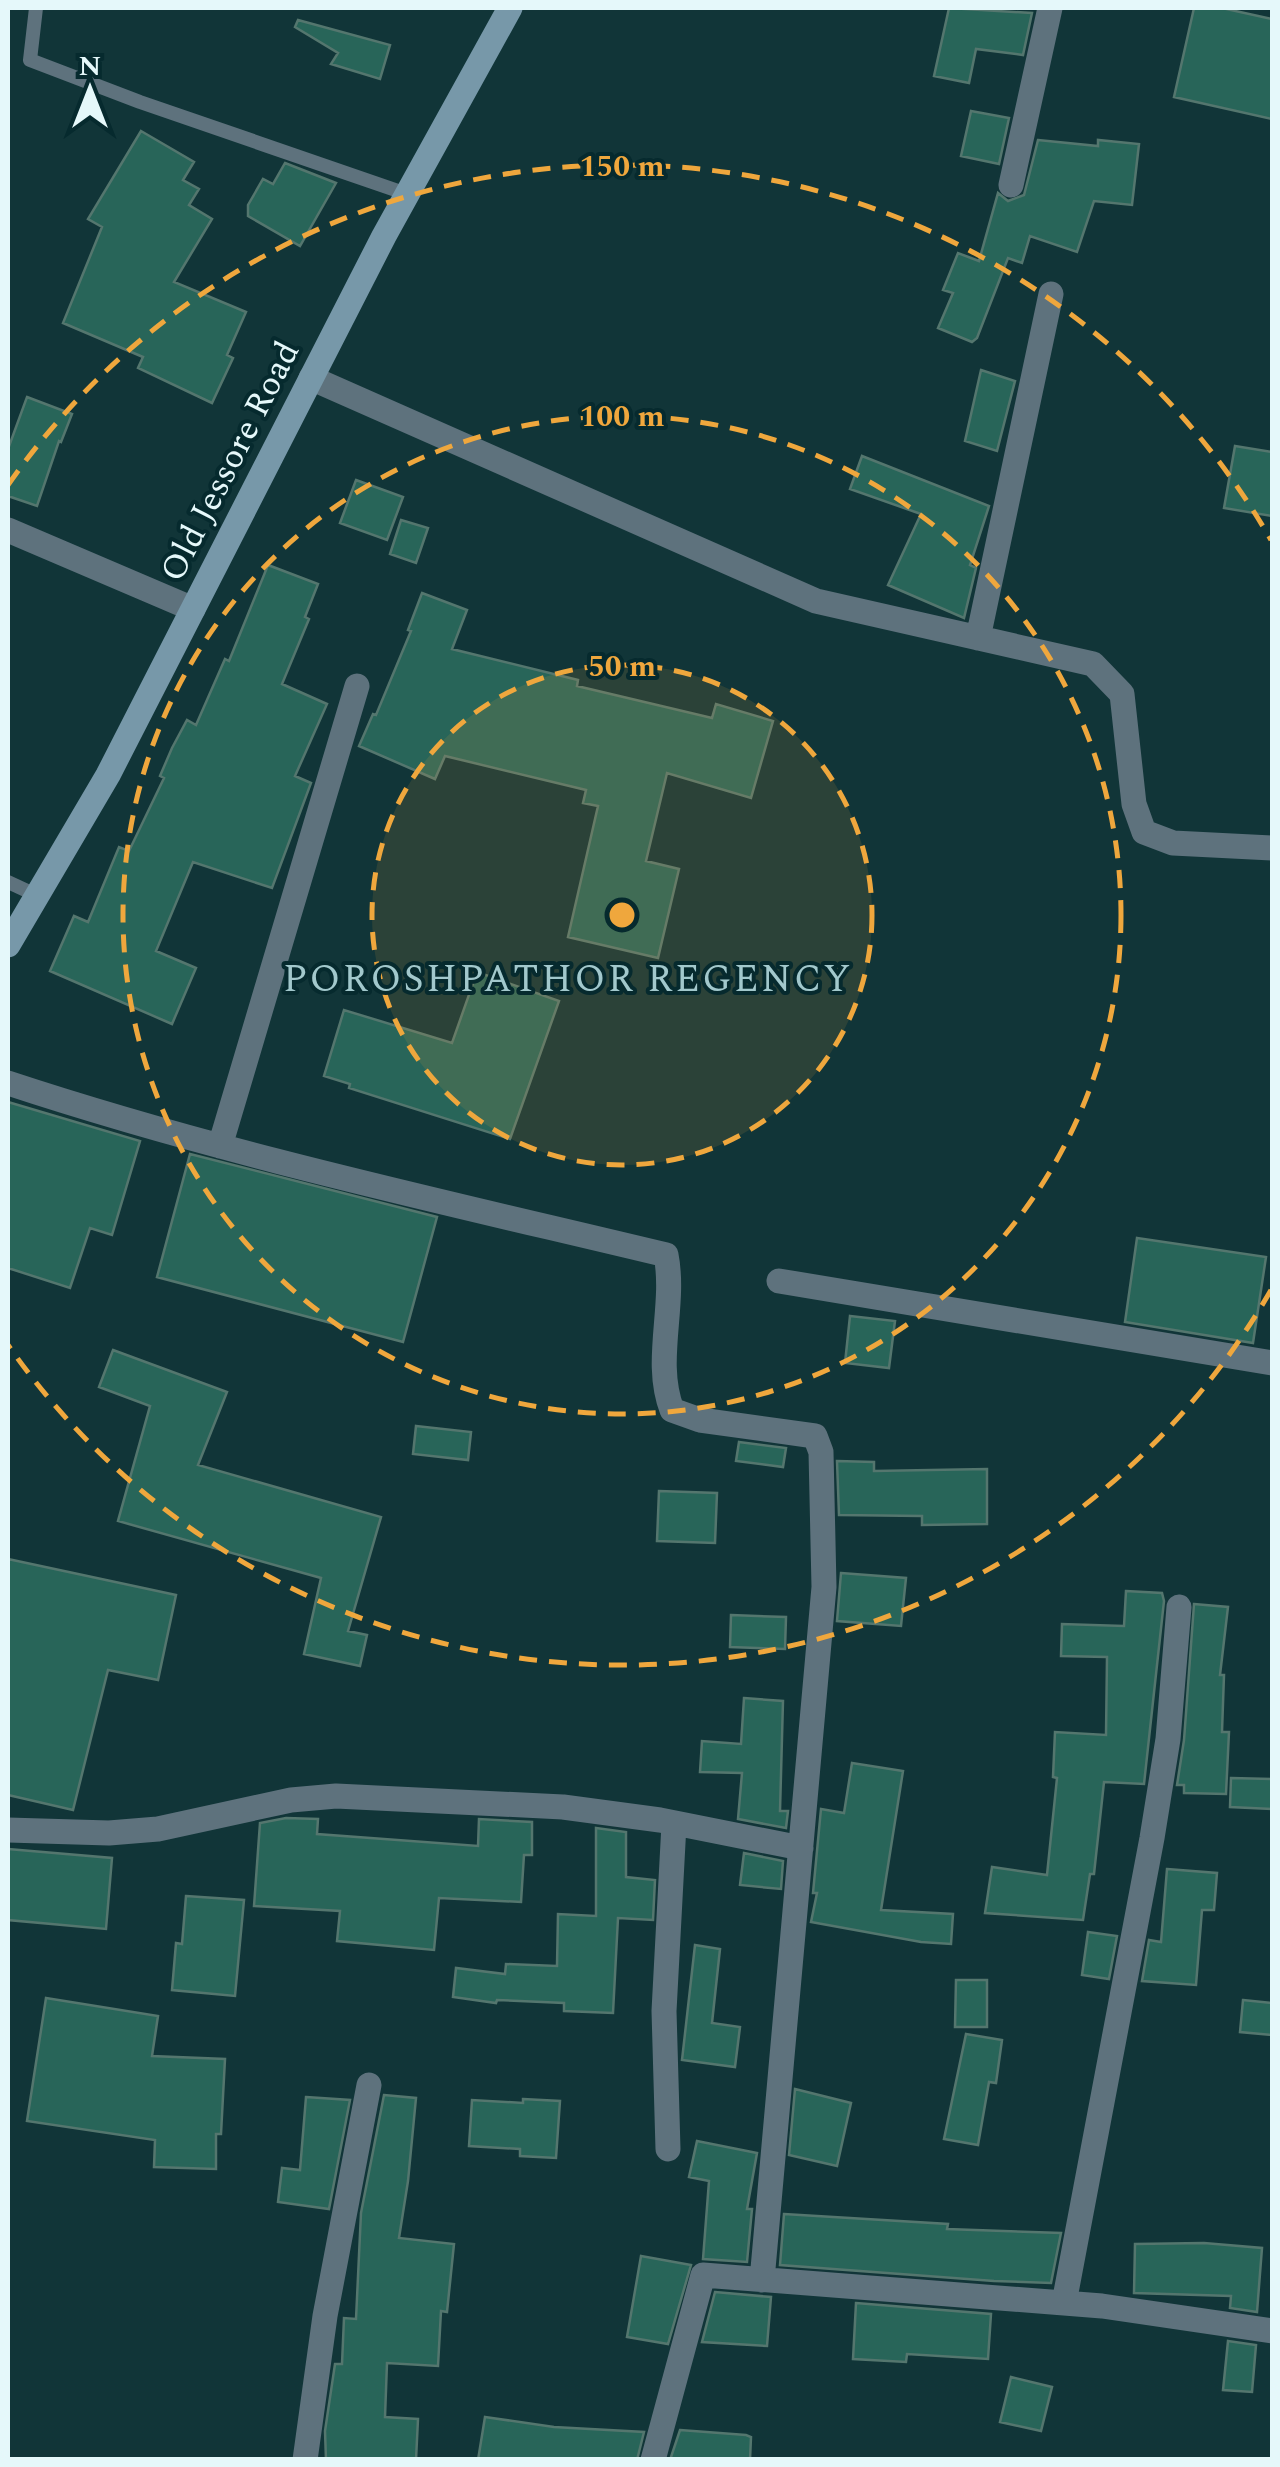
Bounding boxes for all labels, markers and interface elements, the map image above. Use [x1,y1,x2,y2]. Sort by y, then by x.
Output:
north arrow [40,40,140,140]
text: N [79,45,101,88]
text: 150 m [579,144,665,190]
street label: Old Jessore Road [147,332,314,591]
text: 100 m [579,394,665,440]
text: 50 m [588,644,656,690]
centre of rings [604,897,640,933]
district label: POROSHPATHOR REGENCY [283,951,853,1009]

